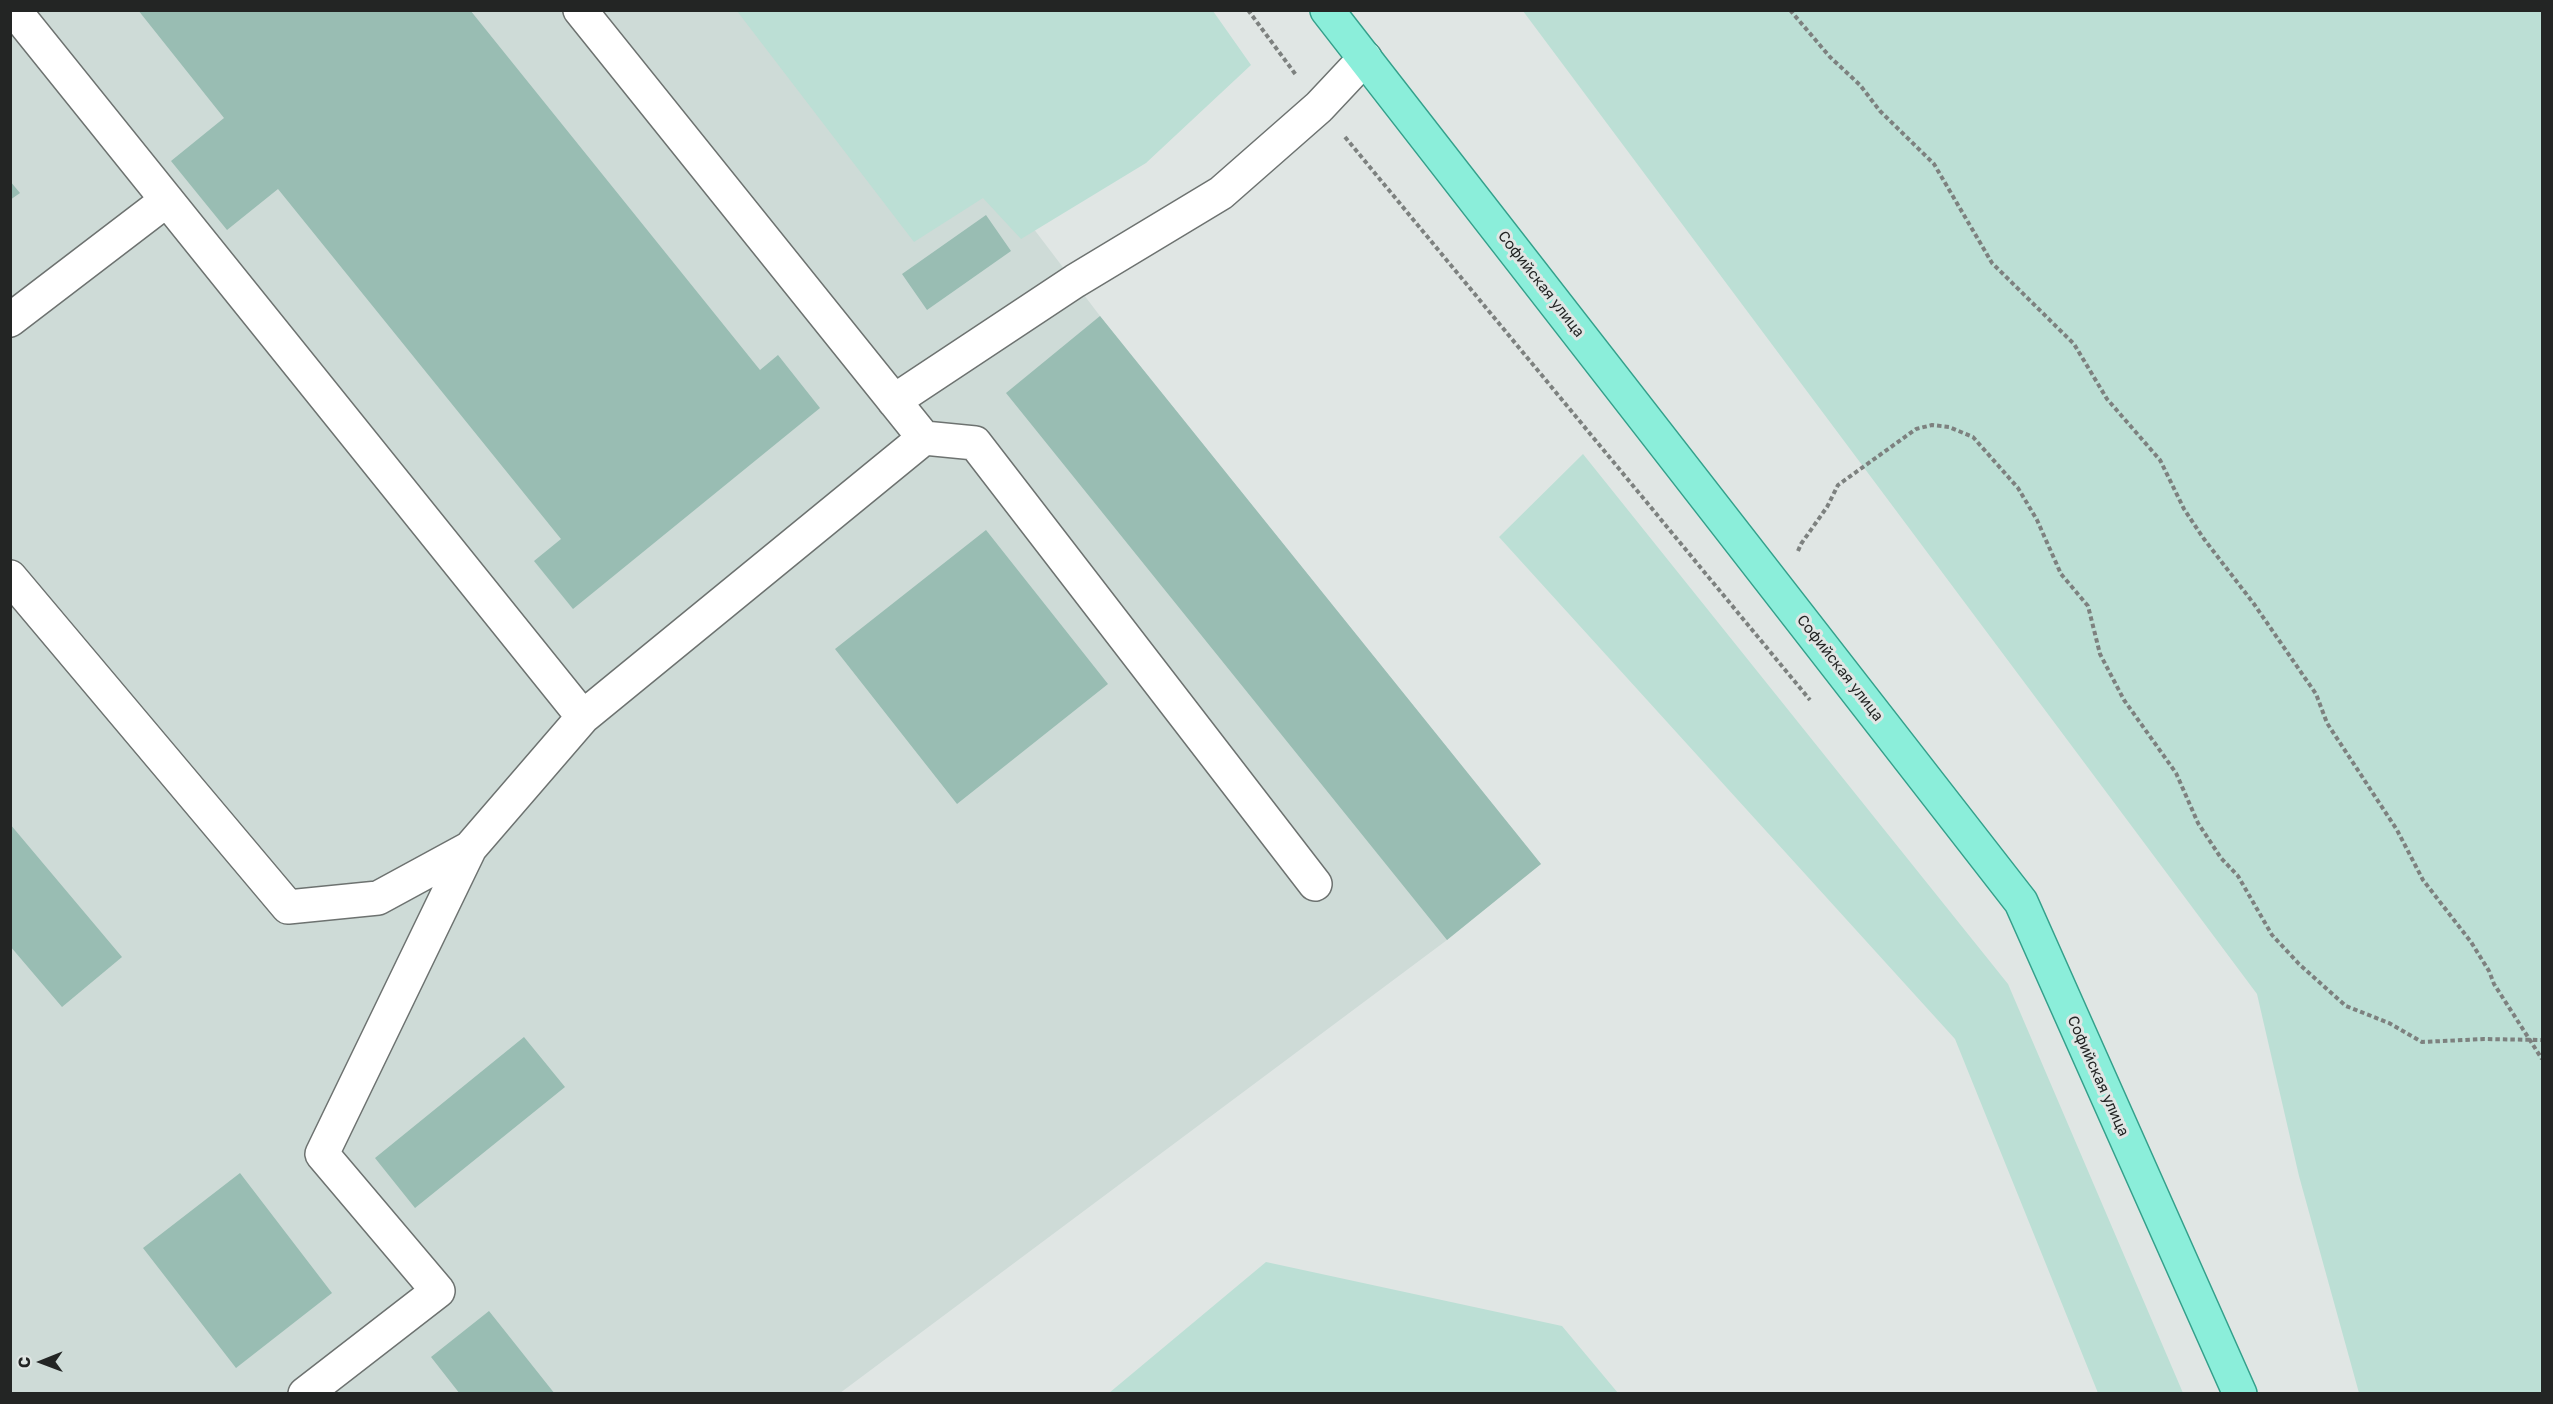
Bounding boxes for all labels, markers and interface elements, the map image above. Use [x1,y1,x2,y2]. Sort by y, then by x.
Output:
street label: Софийская улица [1494,227,1588,341]
street label: Софийская улица [1793,611,1887,725]
street label: Софийская улица [2063,1013,2133,1139]
north arrow [12,1332,72,1392]
text: С [14,1356,34,1368]

